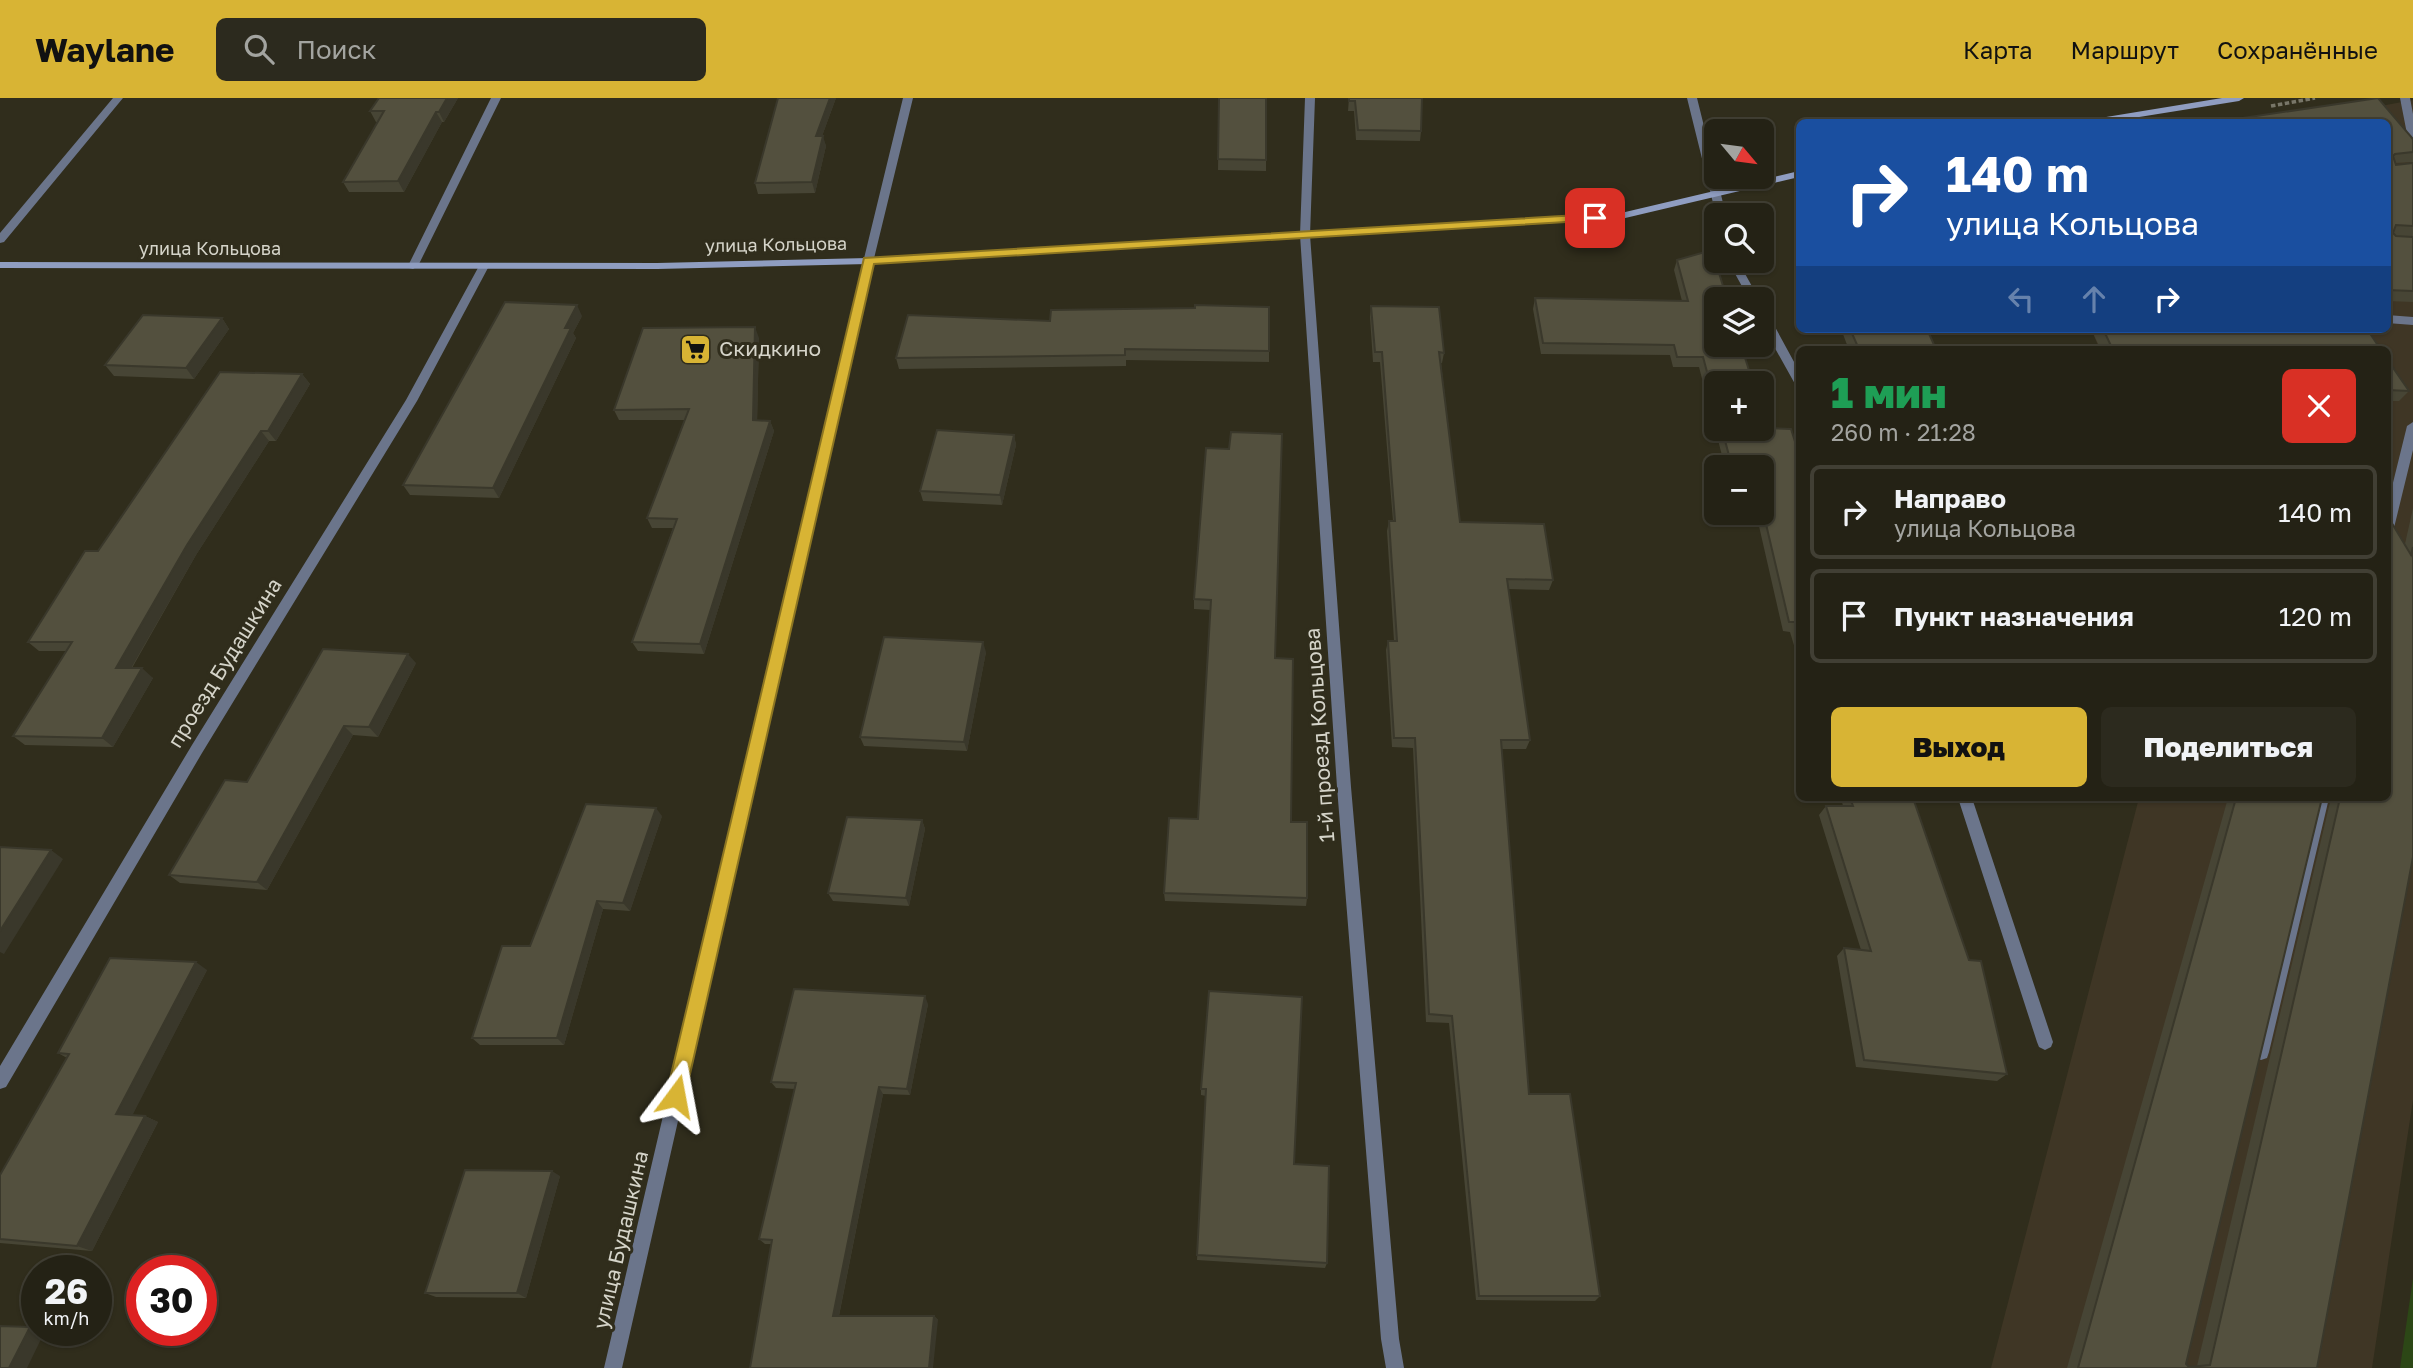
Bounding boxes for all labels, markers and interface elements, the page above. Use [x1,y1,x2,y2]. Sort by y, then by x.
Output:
search box [216,18,706,81]
text: Waylane [35,30,174,69]
icon: search [240,30,278,68]
text: Поиск [296,34,377,65]
text: Карта [1963,35,2033,64]
text: Маршрут [2071,35,2179,64]
text: Сохранённые [2217,35,2378,64]
north arrow [1704,119,1774,189]
map controls [1704,119,1774,525]
text: 140 m [1946,144,2089,203]
icon: right [1831,147,1922,238]
pin [1565,188,1625,248]
icon: arrive [1576,199,1614,237]
button: search [1704,203,1774,273]
text: улица Кольцова [1946,204,2199,242]
street label: улица Кольцова [705,232,847,256]
street label: улица Кольцова [139,237,281,259]
icon: left [2002,280,2040,318]
icon: ahead [2075,280,2113,318]
icon: right [2148,280,2186,318]
button: layers [1704,287,1774,357]
supermarket icon: Скидкино [679,332,713,366]
place label: Скидкино [719,335,821,361]
text: 1 мин [1831,367,1947,417]
button: close [2282,369,2356,443]
button: + [1704,371,1774,441]
text: 260 m · 21:28 [1831,418,1976,446]
button: − [1704,455,1774,525]
text: Направо [1894,483,2006,514]
icon: right [1835,493,1873,531]
text: 140 m [2278,497,2352,528]
text: улица Кольцова [1894,514,2076,542]
street label: проезд Будашкина [161,573,287,752]
icon: arrive [1835,597,1873,635]
text: Пункт назначения [1894,601,2134,632]
text: 120 m [2279,601,2352,632]
street label: 1-й проезд Кольцова [1299,627,1339,843]
button: Выход [1831,707,2087,787]
button: Поделиться [2101,707,2356,787]
position arrow [639,1059,713,1133]
street label: улица Будашкина [587,1148,653,1332]
speed limit sign: 30 [126,1255,217,1346]
text: 26 [45,1270,88,1312]
text: km/h [44,1307,89,1329]

